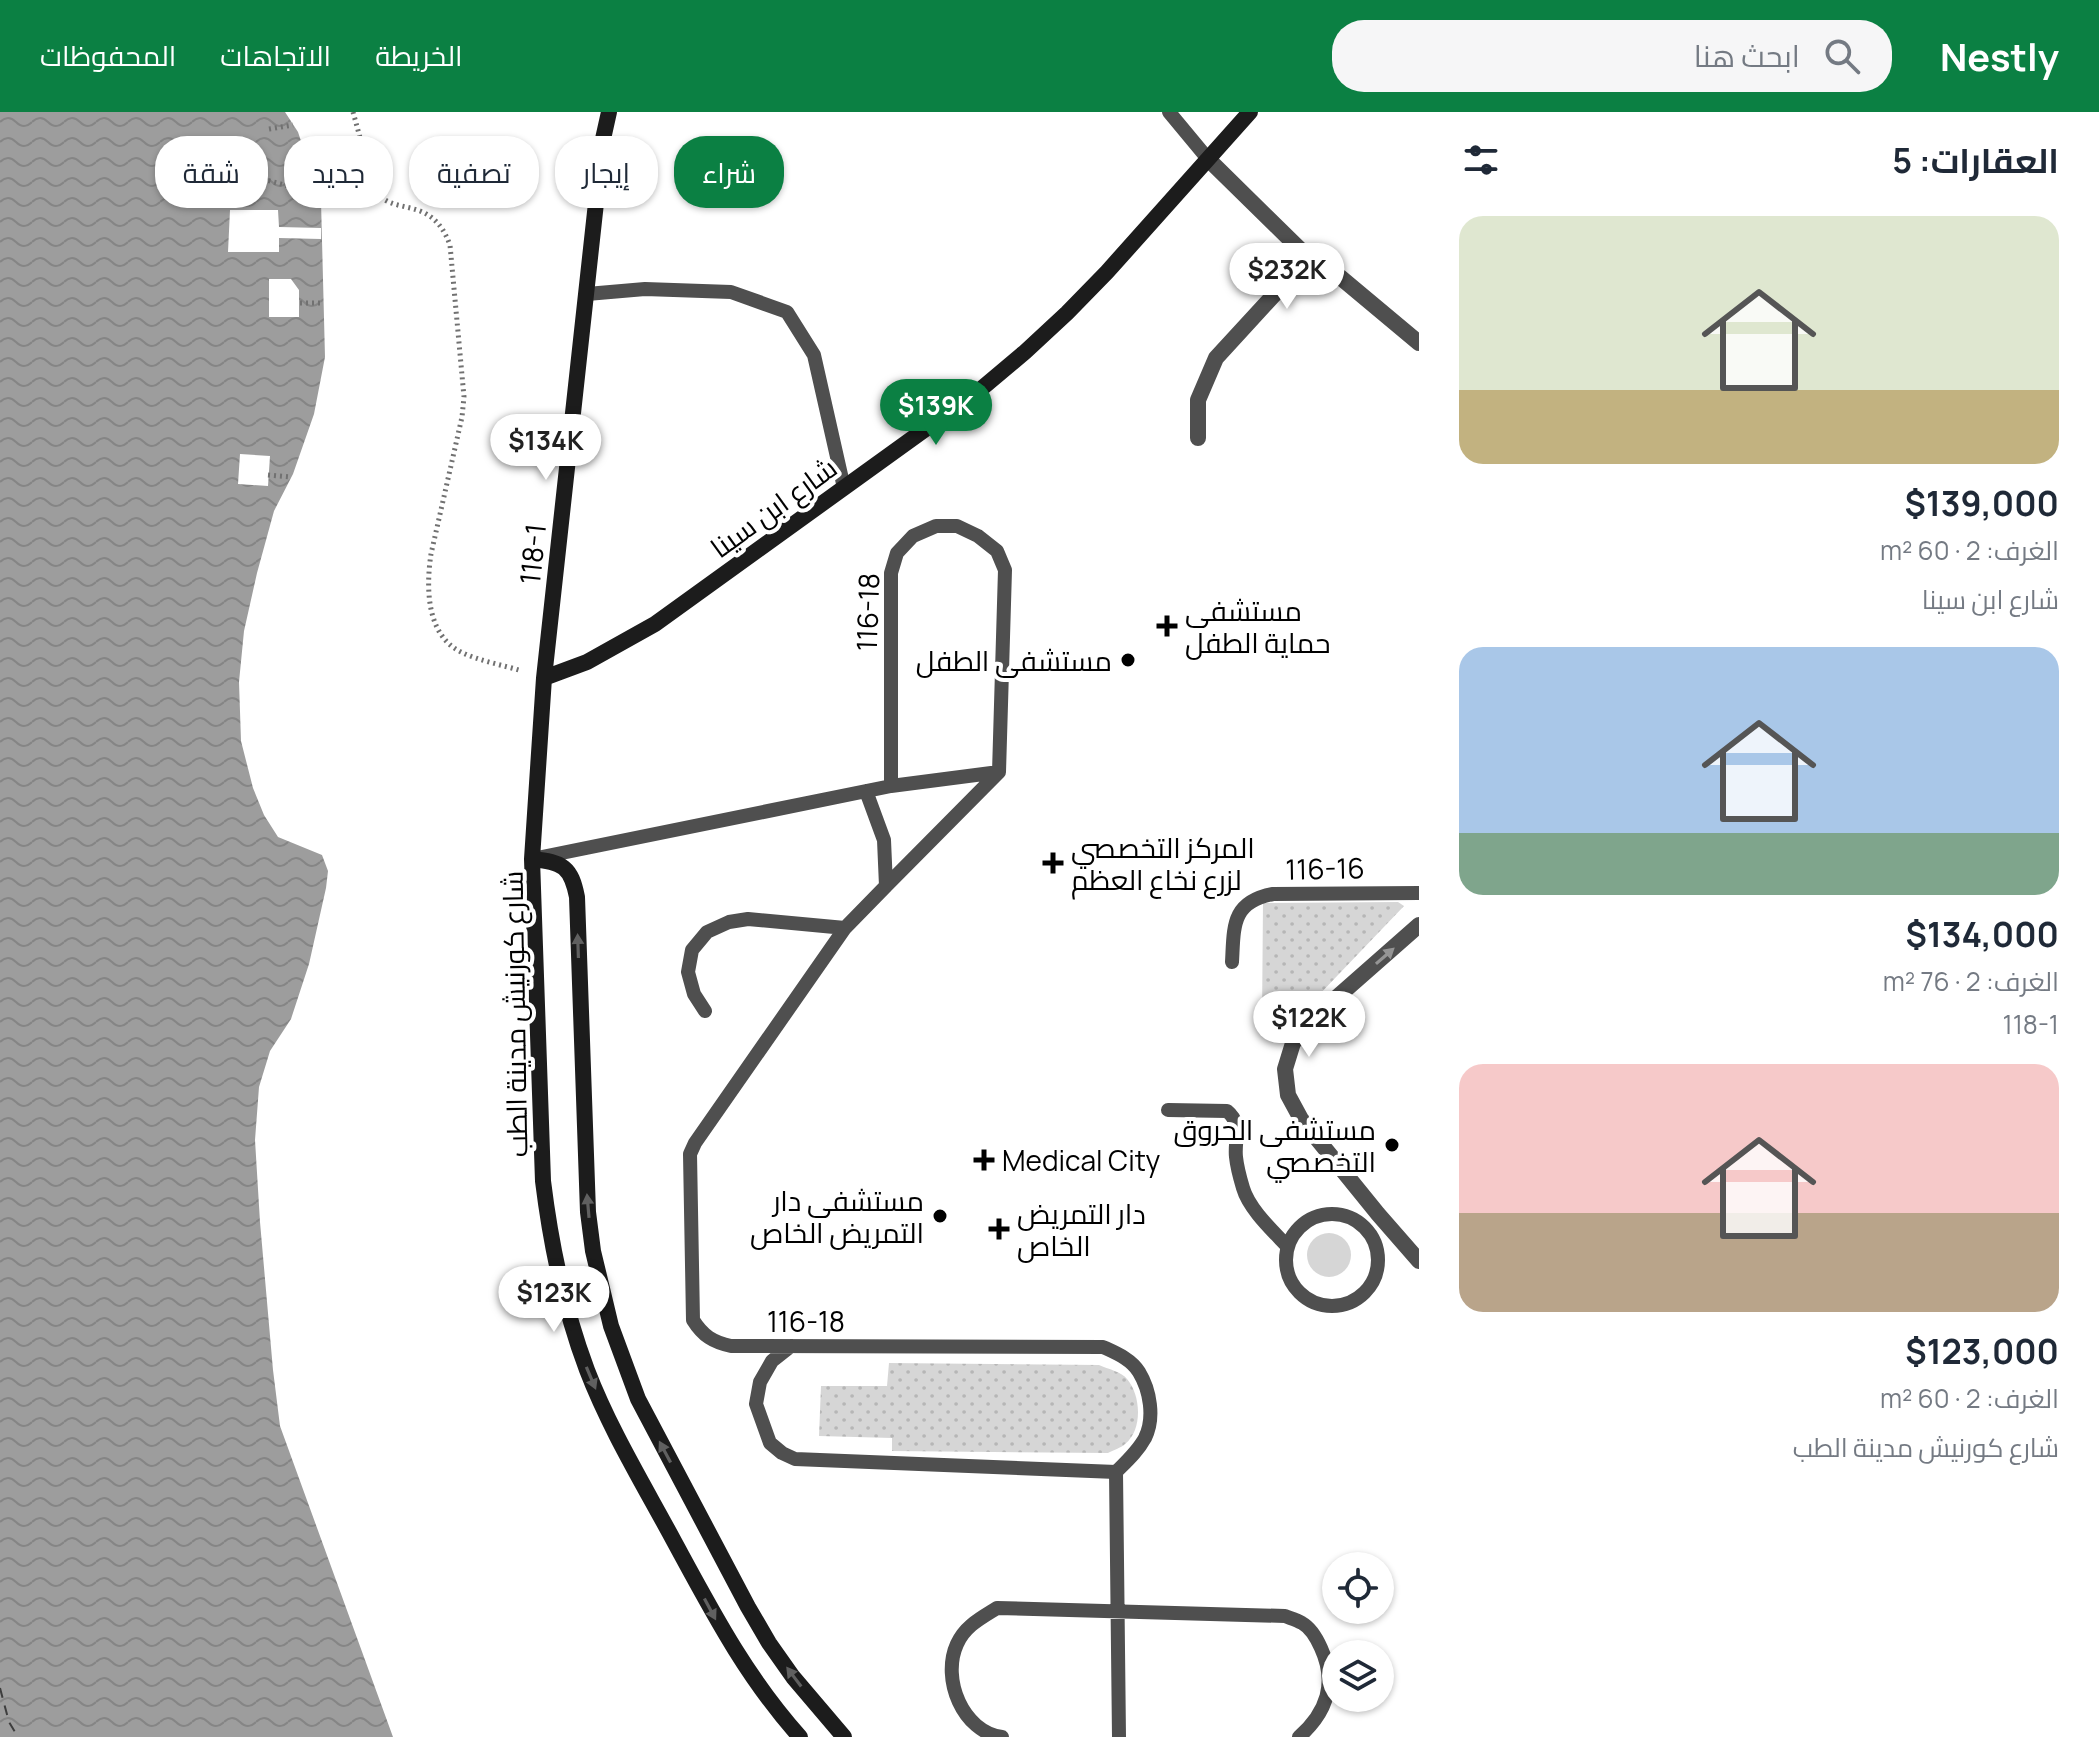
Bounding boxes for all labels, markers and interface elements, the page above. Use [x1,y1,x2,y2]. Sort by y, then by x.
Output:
search box [1332,20,1892,92]
text: Nestly [1940,30,2059,82]
icon: search [1820,34,1864,78]
text: ابحث هنا [1694,35,1800,76]
text: المحفوظات [40,36,176,74]
text: الاتجاهات [220,36,331,74]
text: الخريطة [375,36,463,74]
chip: شقة [155,136,268,208]
chip: جديد [284,136,393,208]
chip: تصفية [409,136,539,208]
chip: إيجار [555,136,658,208]
chip: شراء [674,136,784,208]
text: العقارات: 5 [1892,137,2059,183]
icon: filters [1459,138,1503,182]
pin: $232K [1231,243,1343,311]
text: $232K [1247,251,1327,287]
icon: home [1687,268,1831,412]
pin: $139K [880,379,992,447]
text: $139K [898,387,974,423]
pin: $134K [490,414,602,482]
text: $134K [508,422,584,458]
street label: شارع ابن سينا [702,448,845,567]
text: $139,000 [1905,480,2059,526]
street label: 118-1 [510,522,554,586]
text: الغرف: 2 · 60 m² [1880,532,2059,568]
street label: 116-18 [847,572,887,652]
text: شارع ابن سينا [1922,581,2059,617]
place label: مستشفى حماية الطفل [1185,591,1331,661]
marker: مستشفى حماية الطفل [1156,615,1178,637]
place label: مستشفى الطفل [916,641,1112,679]
marker: مستشفى الطفل [1119,651,1137,669]
icon: home [1687,699,1831,843]
place label: المركز التخصصي لزرع نخاع العظم [1071,828,1255,900]
street label: 116-16 [1285,848,1365,888]
marker: المركز التخصصي لزرع نخاع العظم [1042,852,1064,874]
street label: شارع كورنيش مدينة الطب [493,870,536,1158]
text: $134,000 [1906,911,2059,957]
one-way arrow [572,933,585,958]
one-way arrow [1375,947,1394,965]
text: الغرف: 2 · 76 m² [1883,963,2059,999]
pin: $122K [1253,991,1365,1059]
text: $122K [1271,999,1347,1035]
text: 118-1 [2003,1006,2059,1042]
place label: مستشفى الحروق التخصصي [1173,1110,1376,1183]
icon: home [1687,1116,1831,1260]
marker: مستشفى الحروق التخصصي [1383,1136,1401,1154]
place label: Medical City [1002,1141,1160,1179]
marker: Medical City [973,1149,995,1171]
place label: مستشفى دار التمريض الخاص [750,1181,924,1251]
one-way arrow [581,1193,594,1218]
place label: دار التمريض الخاص [1017,1194,1146,1264]
marker: مستشفى دار التمريض الخاص [931,1207,949,1225]
marker: دار التمريض الخاص [988,1218,1010,1240]
pin: $123K [498,1266,610,1334]
text: $123K [516,1274,592,1310]
street label: 116-18 [767,1302,845,1340]
text: $123,000 [1905,1328,2059,1374]
one-way arrow [585,1366,598,1390]
text: الغرف: 2 · 60 m² [1880,1380,2059,1416]
text: شارع كورنيش مدينة الطب [1793,1429,2059,1465]
one-way arrow [659,1440,672,1463]
map controls [1322,1552,1394,1712]
button: locate [1322,1552,1394,1624]
one-way arrow [703,1598,717,1620]
button: layers [1322,1640,1394,1712]
one-way arrow [786,1667,802,1687]

